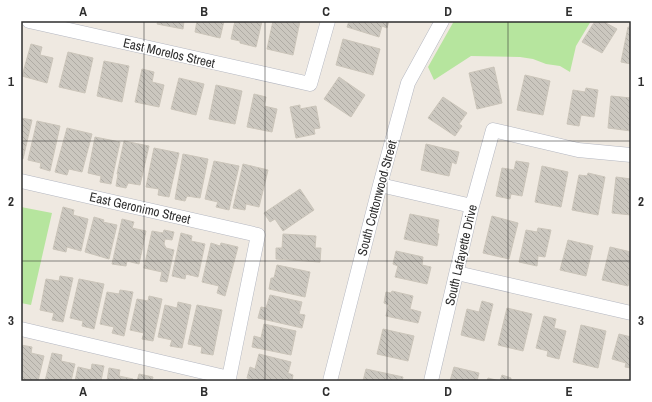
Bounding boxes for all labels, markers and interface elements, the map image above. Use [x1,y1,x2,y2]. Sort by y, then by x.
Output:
text: A [79,3,87,20]
text: B [200,3,208,20]
text: C [322,3,330,20]
text: D [444,3,452,20]
text: E [565,3,573,20]
street label: East Morelos Street [121,34,217,72]
text: 1 [8,73,14,90]
text: 1 [638,73,644,90]
street label: South Cottonwood Street [353,138,401,258]
street label: East Geronimo Street [88,188,192,228]
text: 2 [8,193,14,210]
text: 2 [638,193,644,210]
street label: South Lafayette Drive [441,203,481,307]
text: 3 [8,312,14,329]
text: 3 [638,312,644,329]
text: A [79,383,87,400]
text: B [200,383,208,400]
text: C [322,383,330,400]
text: D [444,383,452,400]
text: E [565,383,573,400]

